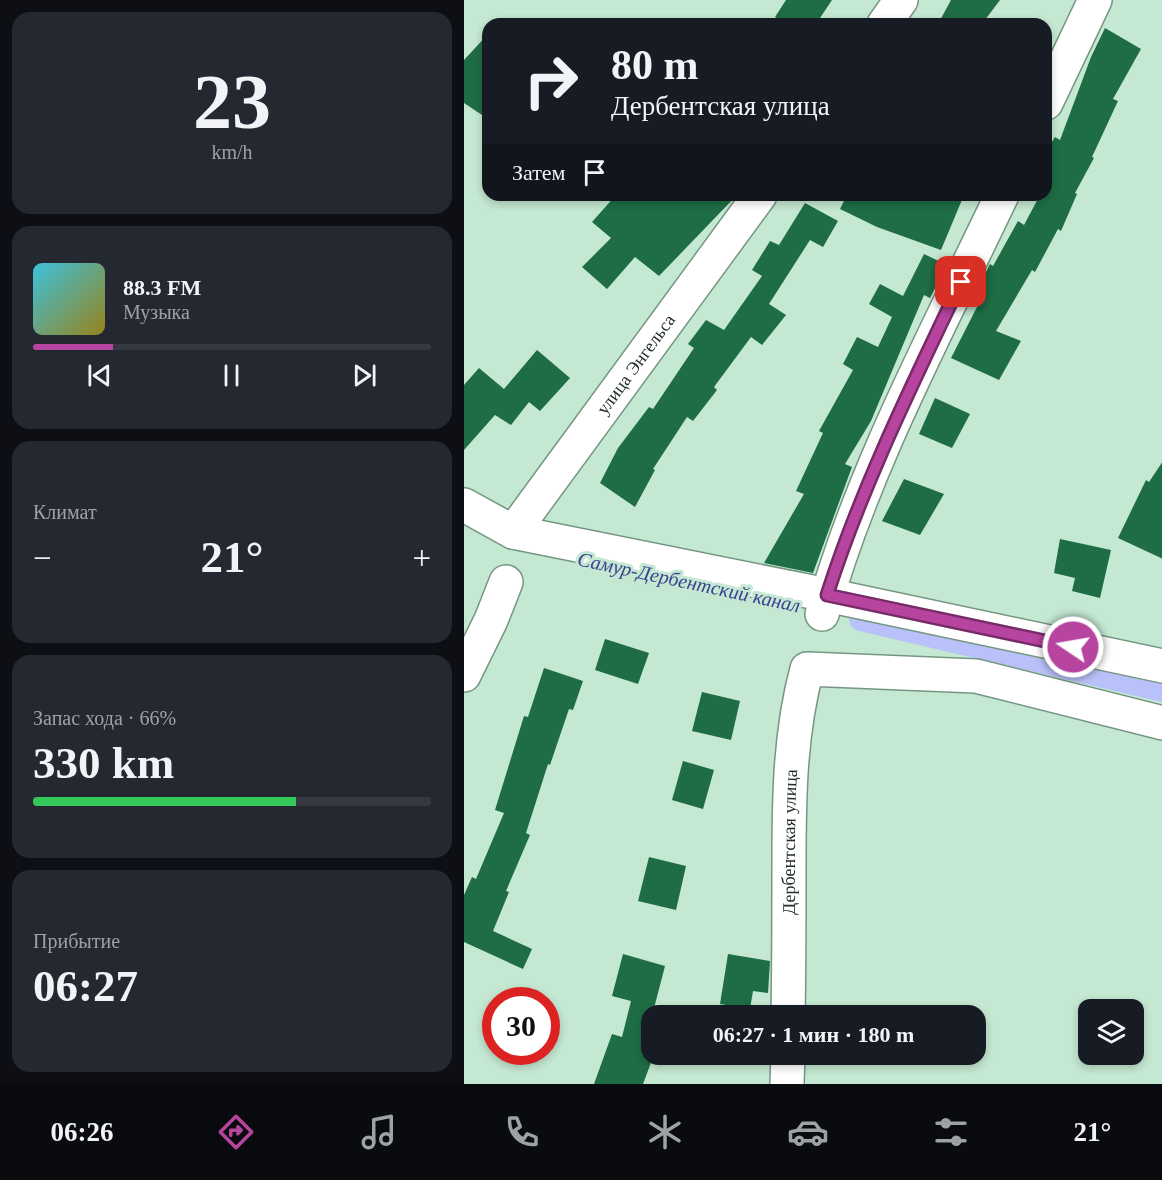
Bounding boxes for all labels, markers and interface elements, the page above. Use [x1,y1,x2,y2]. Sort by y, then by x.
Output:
icon: right [512,42,590,120]
text: 80 m [611,42,699,88]
text: 23 [193,58,271,145]
text: Дербентская улица [611,91,830,121]
text: km/h [211,141,253,163]
icon: arrive [578,156,611,189]
text: Затем [512,160,566,185]
pin [935,256,986,307]
icon: arrive [944,265,977,298]
text: 88.3 FM [123,275,201,300]
text: Музыка [123,301,190,323]
street label: улица Энгельса [593,310,679,418]
icon: previous [83,359,116,392]
icon: pause [215,359,248,392]
icon: next [348,359,381,392]
text: Климат [33,501,97,523]
text: 21° [201,532,264,582]
text: − [33,540,52,576]
text: + [412,540,431,576]
water label: Самур-Дербентский канал [575,548,803,617]
position arrow [1041,615,1105,679]
text: Запас хода · 66% [33,707,176,729]
text: 330 km [33,738,174,788]
street label: Дербентская улица [779,768,801,915]
text: Прибытие [33,930,120,952]
text: 06:27 [33,961,138,1011]
speed limit sign: 30 [482,987,560,1065]
map controls [1078,999,1144,1065]
button: layers [1078,999,1144,1065]
text: 06:27 · 1 мин · 180 m [713,1022,914,1047]
icon: directions [215,1111,257,1153]
icon: music [358,1111,400,1153]
icon: phone [501,1111,543,1153]
icon: climate [644,1111,686,1153]
icon: car [787,1111,829,1153]
icon: filters [930,1111,972,1153]
text: 06:26 [51,1117,114,1147]
text: 21° [1074,1117,1111,1147]

